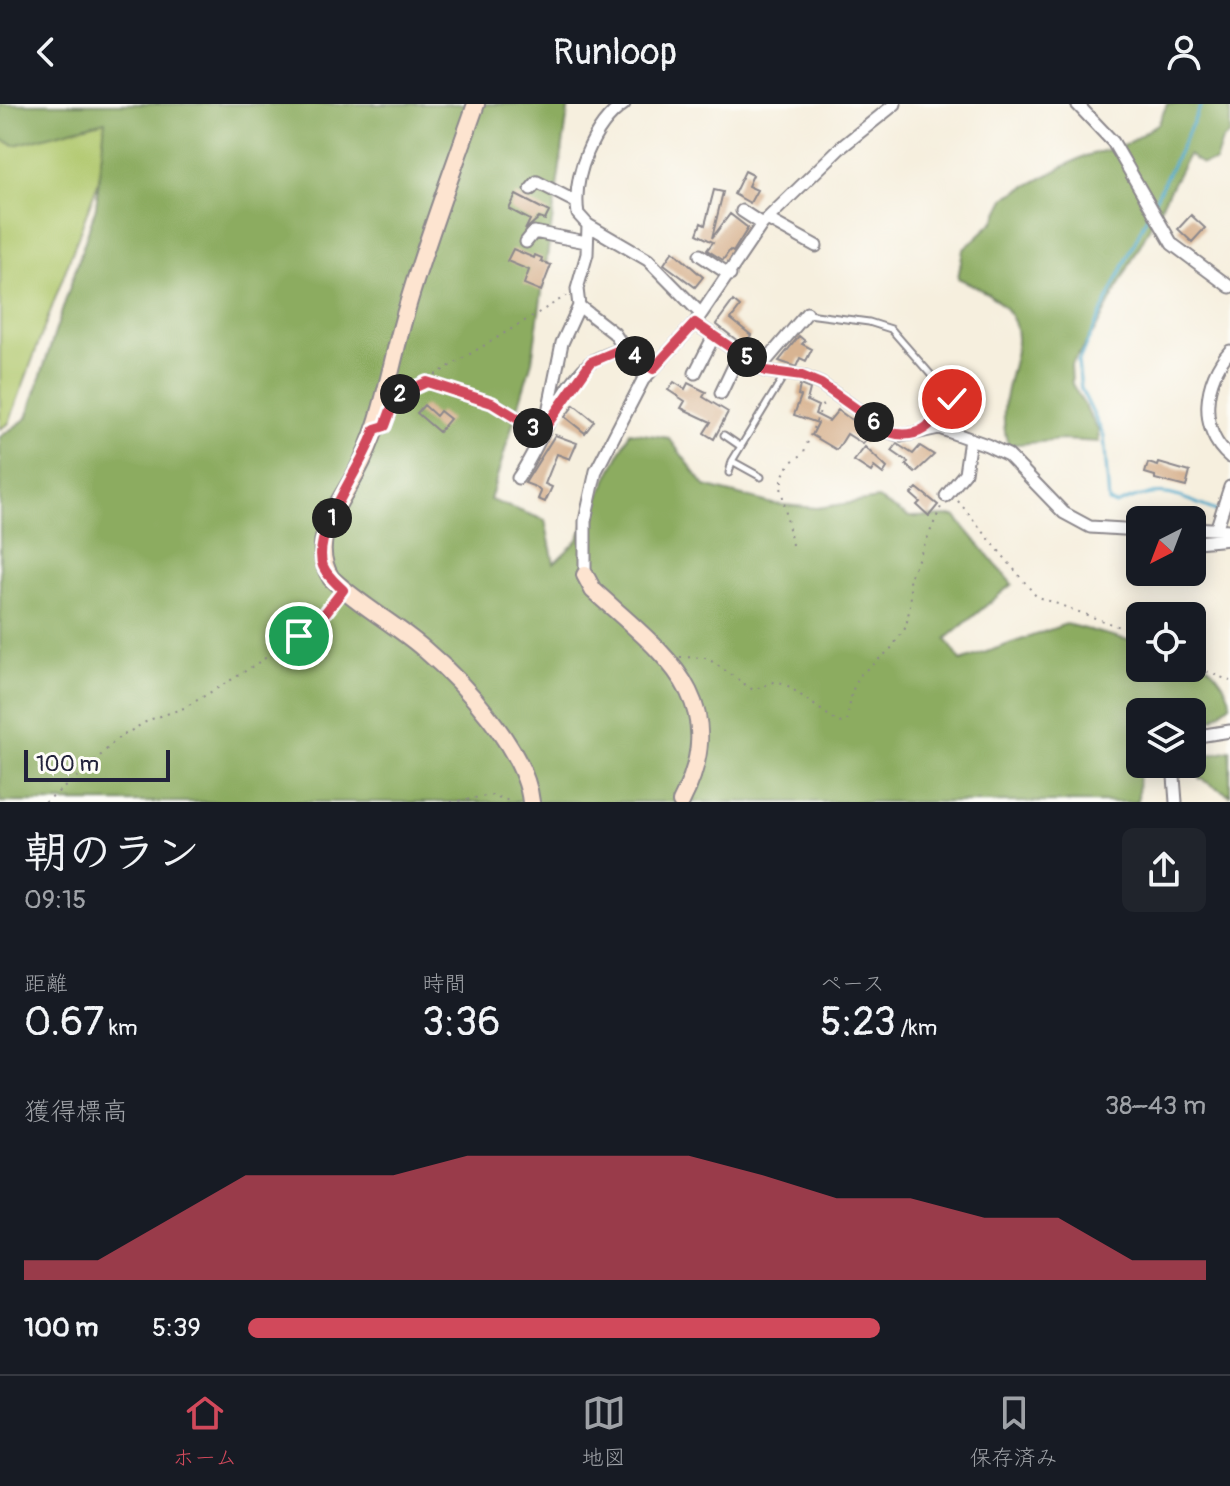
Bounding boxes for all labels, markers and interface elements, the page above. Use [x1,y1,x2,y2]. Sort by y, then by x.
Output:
icon: back [24,30,68,74]
text: Runloop [553,30,677,75]
icon: person [1162,30,1206,74]
pin: 4 [615,336,655,376]
pin: 5 [727,337,767,377]
text: 4 [629,342,641,370]
text: 5 [741,343,753,371]
pin [918,365,986,433]
pin: 2 [380,374,420,414]
icon: check [930,377,974,421]
text: 2 [394,380,406,408]
pin: 6 [854,402,894,442]
pin: 3 [513,408,553,448]
text: 6 [868,408,880,436]
text: 3 [527,414,539,442]
pin: 1 [312,498,352,538]
text: 1 [328,504,336,532]
north arrow [1126,506,1206,586]
map controls [1126,506,1206,778]
pin [265,602,333,670]
button: locate [1126,602,1206,682]
icon: arrive [277,614,321,658]
button: layers [1126,698,1206,778]
scale bar [24,746,170,782]
text: 100 m [36,750,99,778]
text: 朝のラン [24,826,200,881]
button: share [1122,828,1206,912]
text: 09:15 [24,884,86,916]
text: 距離 [24,970,68,998]
text: 時間 [422,970,466,998]
text: ペース [820,970,885,998]
text: 0.67 [24,998,104,1047]
text: 3:36 [422,998,501,1047]
text: 5:23 [820,998,896,1047]
text: km [104,1014,138,1042]
text: /km [896,1014,937,1042]
text: 38–43 m [1105,1090,1206,1122]
text: 獲得標高 [24,1096,128,1128]
text: 100 m [24,1312,98,1344]
text: 5:39 [152,1312,201,1344]
tab: ホーム [172,1391,237,1472]
tab: 地図 [582,1391,626,1472]
tab: 保存済み [970,1391,1058,1472]

